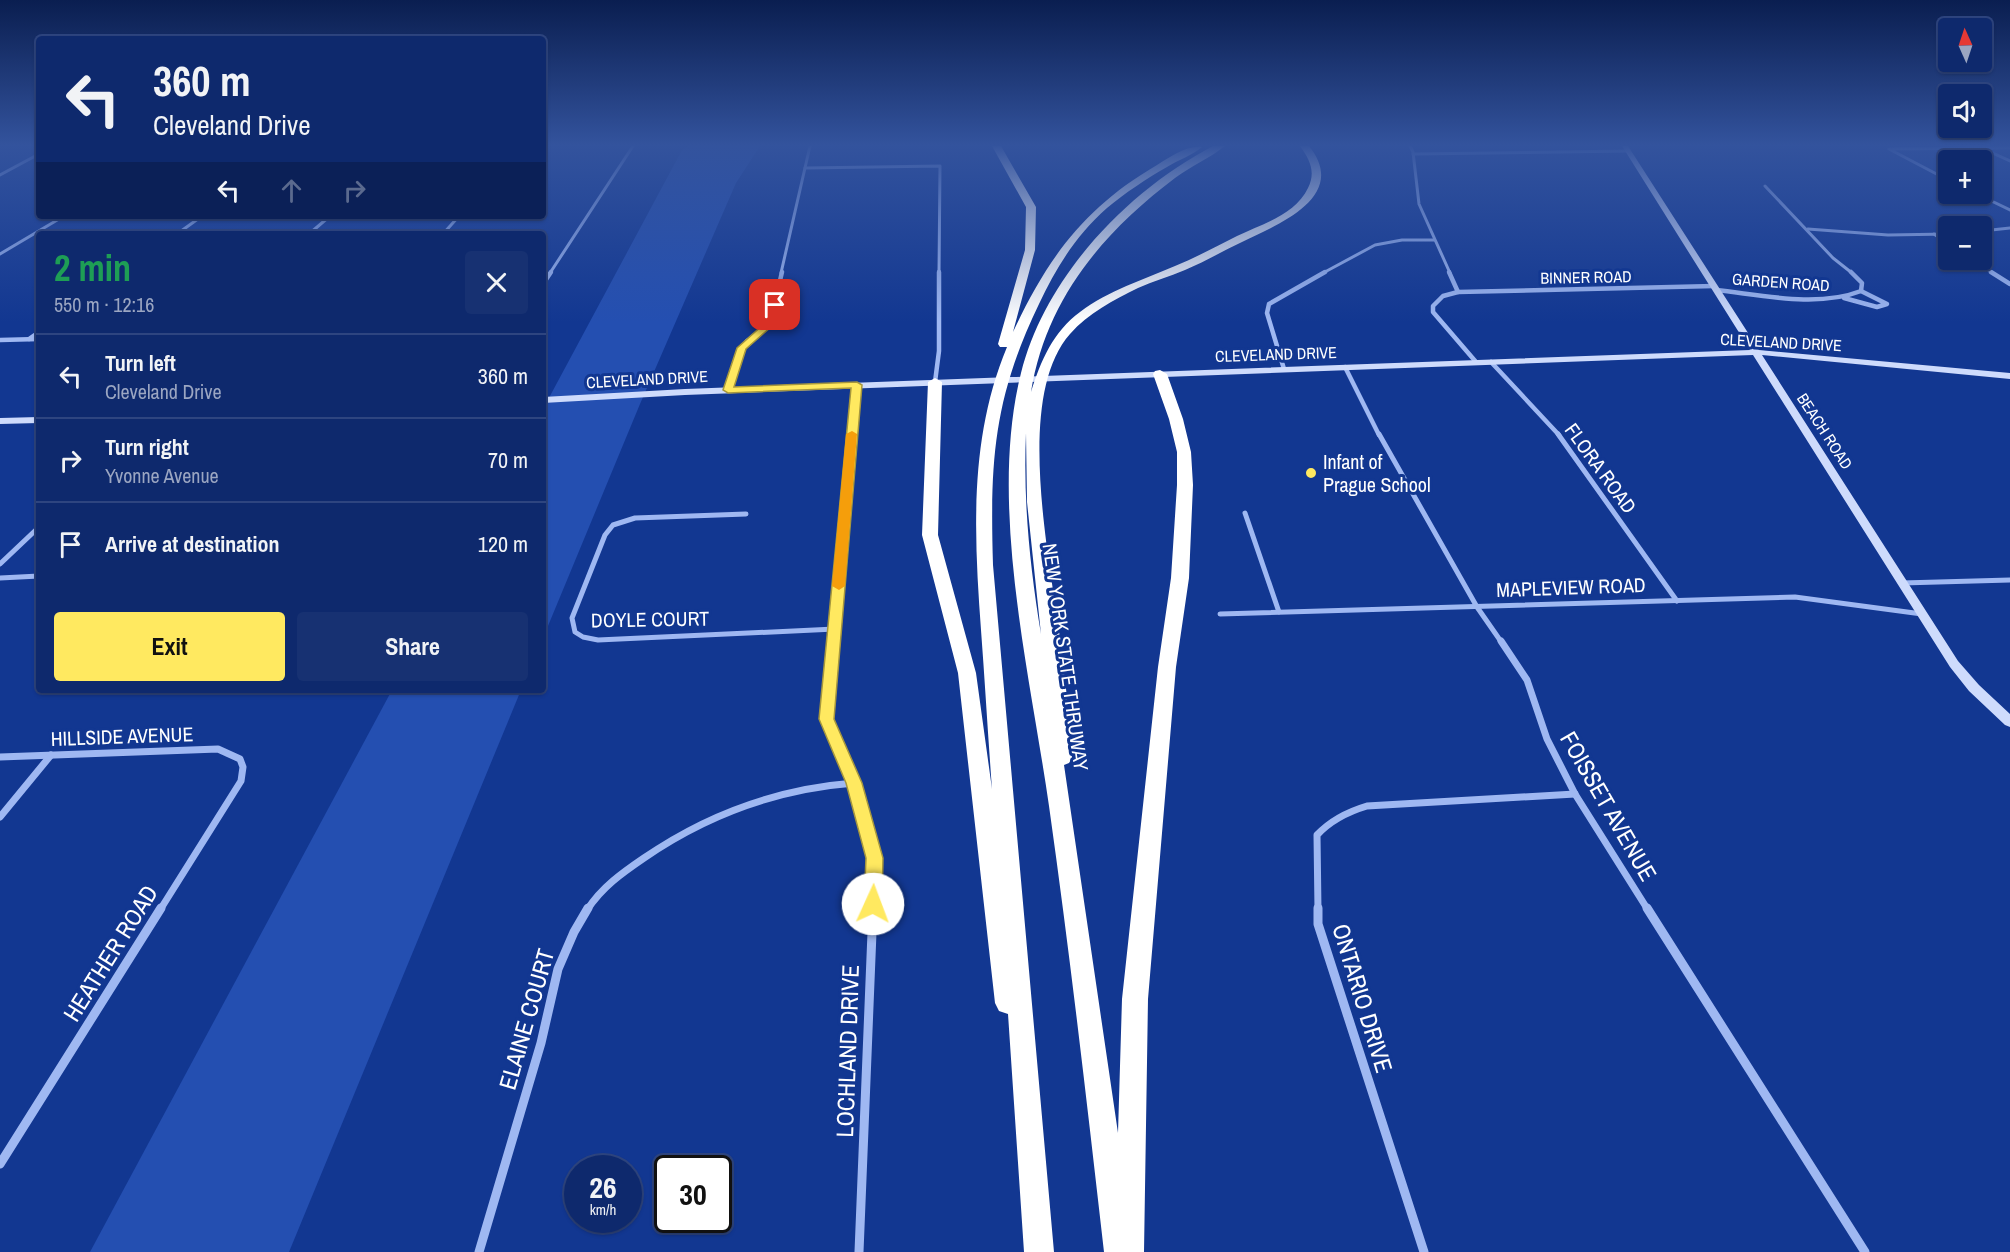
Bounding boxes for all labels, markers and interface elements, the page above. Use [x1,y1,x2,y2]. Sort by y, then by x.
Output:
north arrow [1938,18,1992,72]
map controls [1938,18,1992,270]
text: 360 m [153,53,251,109]
icon: left [54,60,132,138]
button: sound [1938,84,1992,138]
text: Cleveland Drive [153,107,311,143]
button: + [1938,150,1992,204]
icon: left [212,174,245,207]
icon: ahead [275,174,308,207]
icon: right [338,174,371,207]
button: − [1938,216,1992,270]
text: 2 min [54,244,131,292]
button: close [465,251,528,314]
street label: BINNER ROAD [1540,265,1632,289]
street label: GARDEN ROAD [1732,268,1830,296]
pin [749,279,800,330]
icon: arrive [758,288,791,321]
text: 550 m · 12:16 [54,291,154,318]
street label: CLEVELAND DRIVE [1720,328,1842,356]
street label: CLEVELAND DRIVE [1215,341,1337,367]
text: Turn left [105,348,176,378]
icon: left [54,360,87,393]
text: 360 m [478,361,528,391]
street label: CLEVELAND DRIVE [586,365,708,393]
text: Cleveland Drive [105,378,222,405]
street label: BEACH ROAD [1792,389,1858,473]
street label: FLORA ROAD [1559,417,1643,519]
text: Turn right [105,432,189,462]
icon: right [54,444,87,477]
text: 70 m [488,445,528,475]
place label: Infant of Prague School [1323,448,1431,498]
text: Yvonne Avenue [105,462,219,489]
marker: Infant of Prague School [1304,466,1318,480]
icon: arrive [54,528,87,561]
text: Arrive at destination [105,529,279,559]
text: 120 m [478,529,528,559]
street label: NEW YORK STATE THRUWAY [1037,542,1095,773]
street label: MAPLEVIEW ROAD [1496,571,1646,603]
street label: DOYLE COURT [591,604,709,634]
button: Exit [54,612,285,681]
button: Share [297,612,528,681]
street label: HILLSIDE AVENUE [50,720,194,752]
street label: FOISSET AVENUE [1553,725,1665,887]
position arrow [841,872,905,936]
street label: HEATHER ROAD [55,879,165,1027]
street label: ONTARIO DRIVE [1325,920,1401,1076]
street label: ELAINE COURT [491,945,561,1093]
street label: LOCHLAND DRIVE [828,964,866,1138]
speed limit sign: 30 [654,1155,732,1233]
text: 26 [589,1167,617,1207]
text: km/h [590,1199,616,1220]

